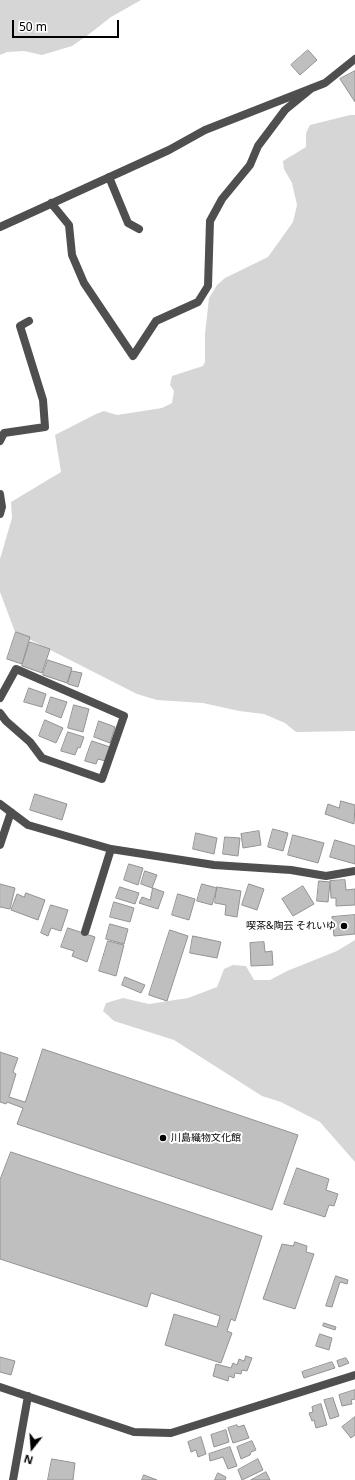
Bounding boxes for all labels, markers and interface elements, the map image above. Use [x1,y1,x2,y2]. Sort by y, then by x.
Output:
scale bar [14,12,121,38]
text: 50 m [19,18,47,35]
place label: 喫茶&陶芸 それいゆ [246,920,336,932]
marker: 喫茶&陶芸 それいゆ [339,921,349,931]
place label: 川島織物文化館 [171,1132,241,1144]
marker: 川島織物文化館 [158,1133,168,1143]
north arrow [12,1428,52,1468]
text: N [22,1451,35,1468]

